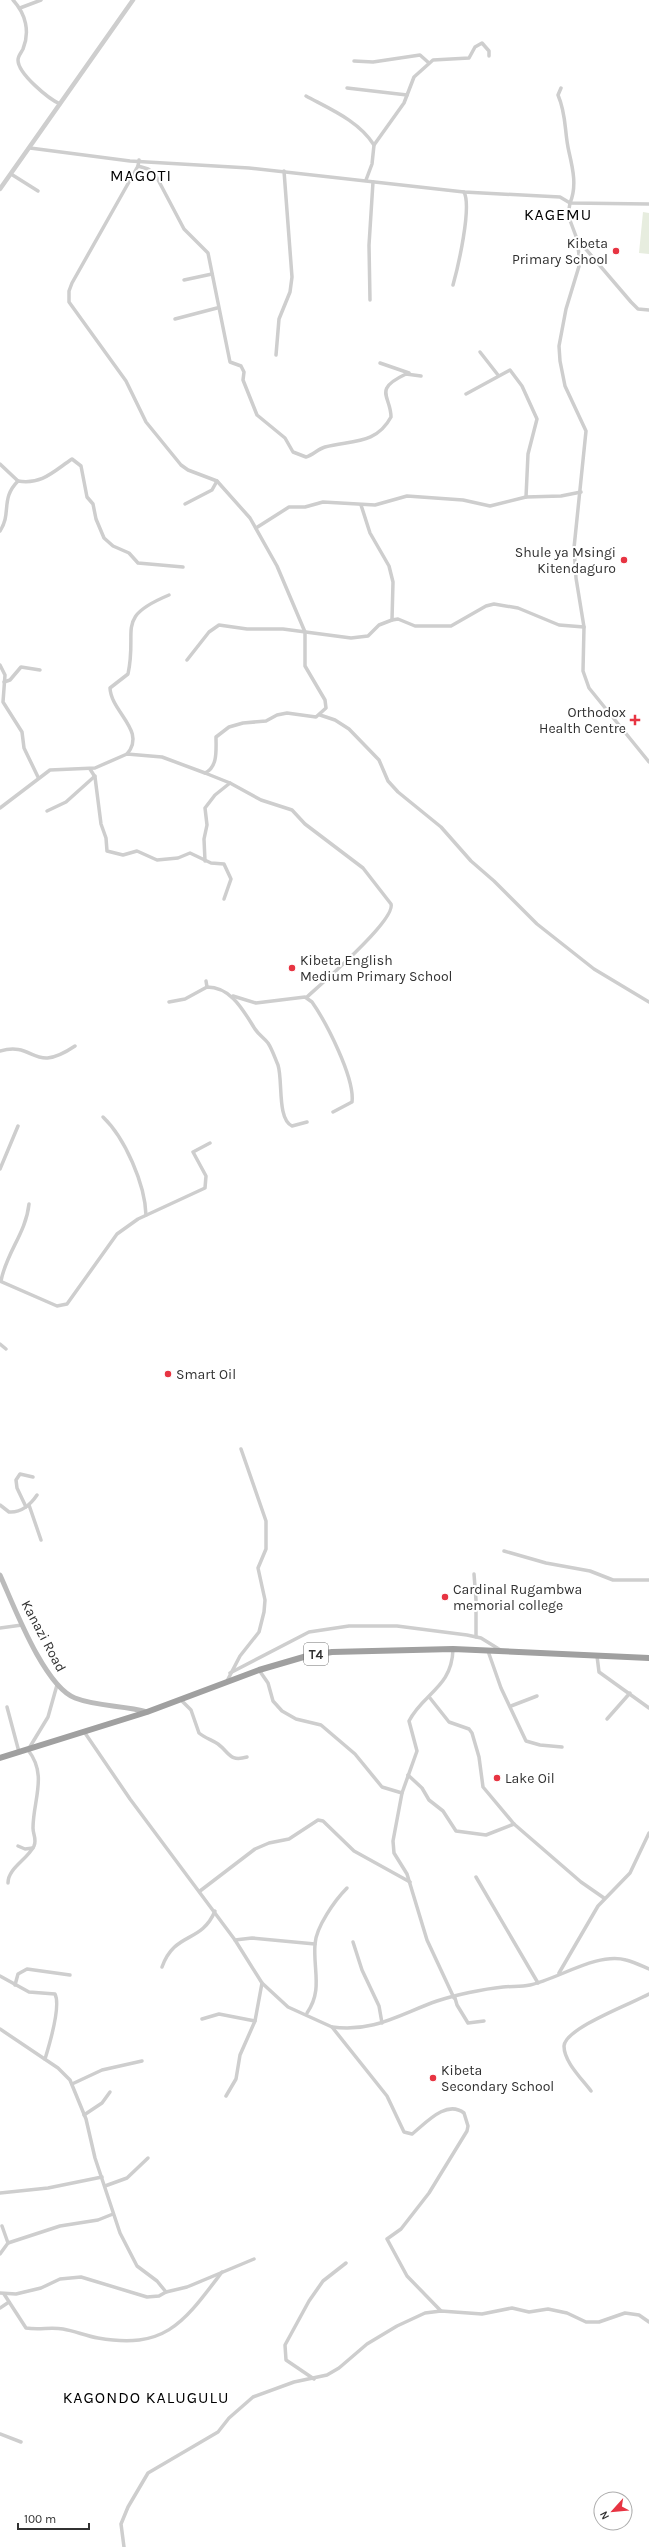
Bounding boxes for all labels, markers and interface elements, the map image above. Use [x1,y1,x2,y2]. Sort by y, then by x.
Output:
district label: MAGOTI [110,166,172,185]
district label: KAGEMU [524,205,592,224]
place label: Kibeta Primary School [512,235,608,268]
marker: Kibeta Primary School [611,246,621,256]
place label: Shule ya Msingi Kitendaguro [515,544,616,577]
marker: Shule ya Msingi Kitendaguro [619,555,629,565]
place label: Orthodox Health Centre [539,704,626,737]
marker: Orthodox Health Centre [629,714,641,726]
place label: Kibeta English Medium Primary School [300,952,452,985]
marker: Kibeta English Medium Primary School [287,963,297,973]
place label: Smart Oil [176,1366,236,1383]
marker: Smart Oil [163,1369,173,1379]
place label: Cardinal Rugambwa memorial college [453,1581,582,1614]
marker: Cardinal Rugambwa memorial college [440,1592,450,1602]
street label: Kanazi Road [18,1597,70,1675]
road number: T4 [304,1643,328,1665]
place label: Lake Oil [505,1770,555,1787]
marker: Lake Oil [492,1773,502,1783]
place label: Kibeta Secondary School [441,2062,554,2095]
marker: Kibeta Secondary School [428,2073,438,2083]
district label: KAGONDO KALUGULU [63,2388,229,2407]
north arrow [593,2491,633,2531]
scale bar [18,2505,89,2531]
text: N [597,2509,612,2522]
text: 100 m [24,2512,56,2526]

